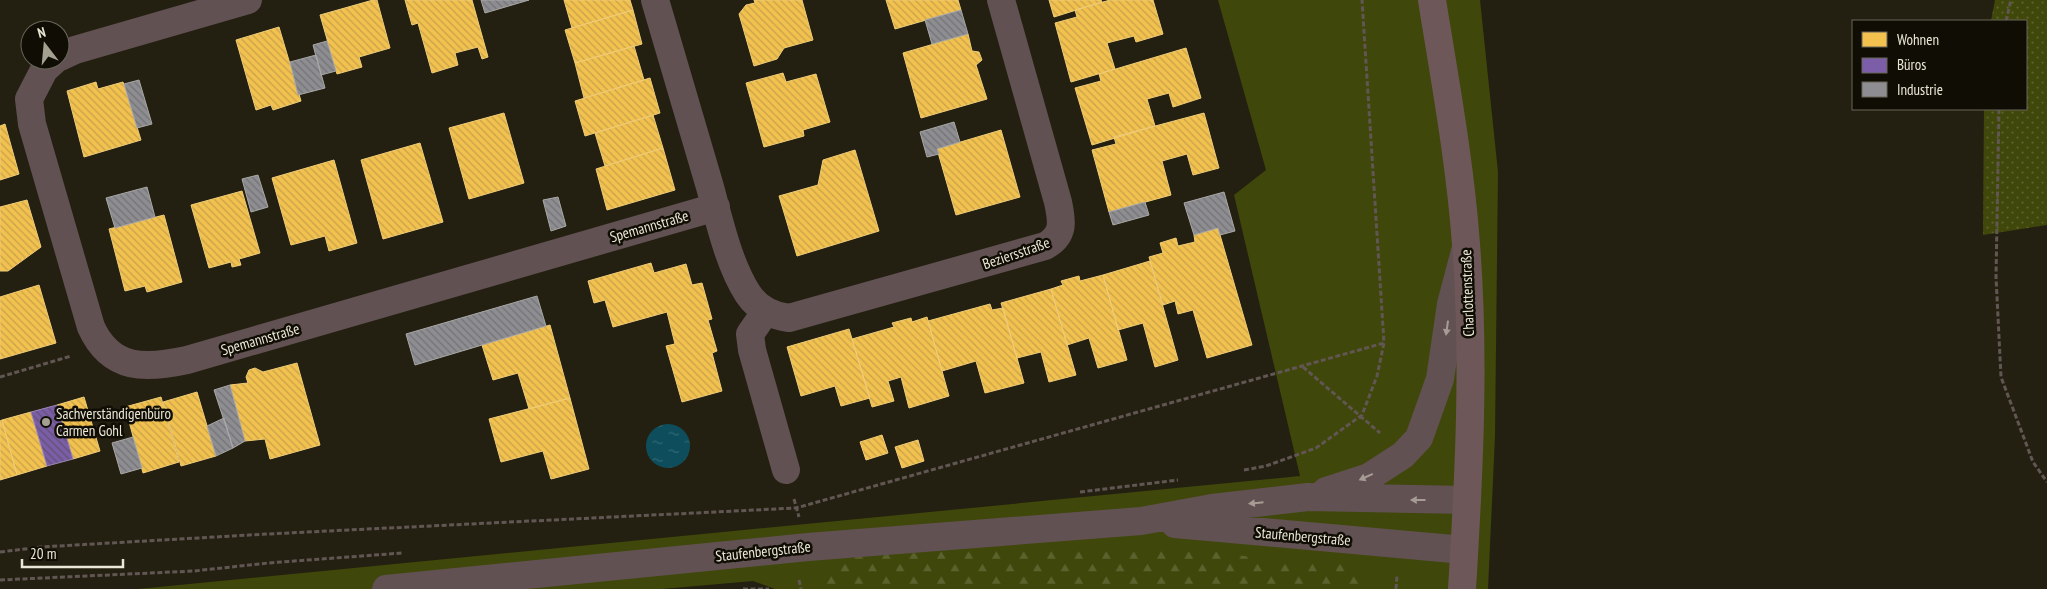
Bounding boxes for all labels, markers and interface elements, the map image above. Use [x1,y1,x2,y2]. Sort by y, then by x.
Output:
north arrow [20,20,70,70]
legend [1852,20,2027,110]
text: N [35,23,48,42]
text: Wohnen [1897,30,1939,49]
text: Büros [1897,55,1926,74]
text: Industrie [1897,80,1943,99]
street label: Spemannstraße [607,206,691,246]
street label: Beziersstraße [980,233,1052,273]
street label: Charlottenstraße [1456,249,1478,337]
street label: Spemannstraße [218,319,302,359]
one-way arrow [1443,321,1451,337]
place label: Sachverständigenbüro Carmen Gohl [56,404,171,440]
marker: Sachverständigenbüro Carmen Gohl [40,416,52,428]
one-way arrow [1359,474,1373,482]
one-way arrow [1410,496,1426,504]
one-way arrow [1248,499,1264,507]
street label: Staufenbergstraße [1255,522,1351,550]
scale bar [22,536,124,568]
street label: Staufenbergstraße [714,537,812,565]
text: 20 m [30,544,56,563]

